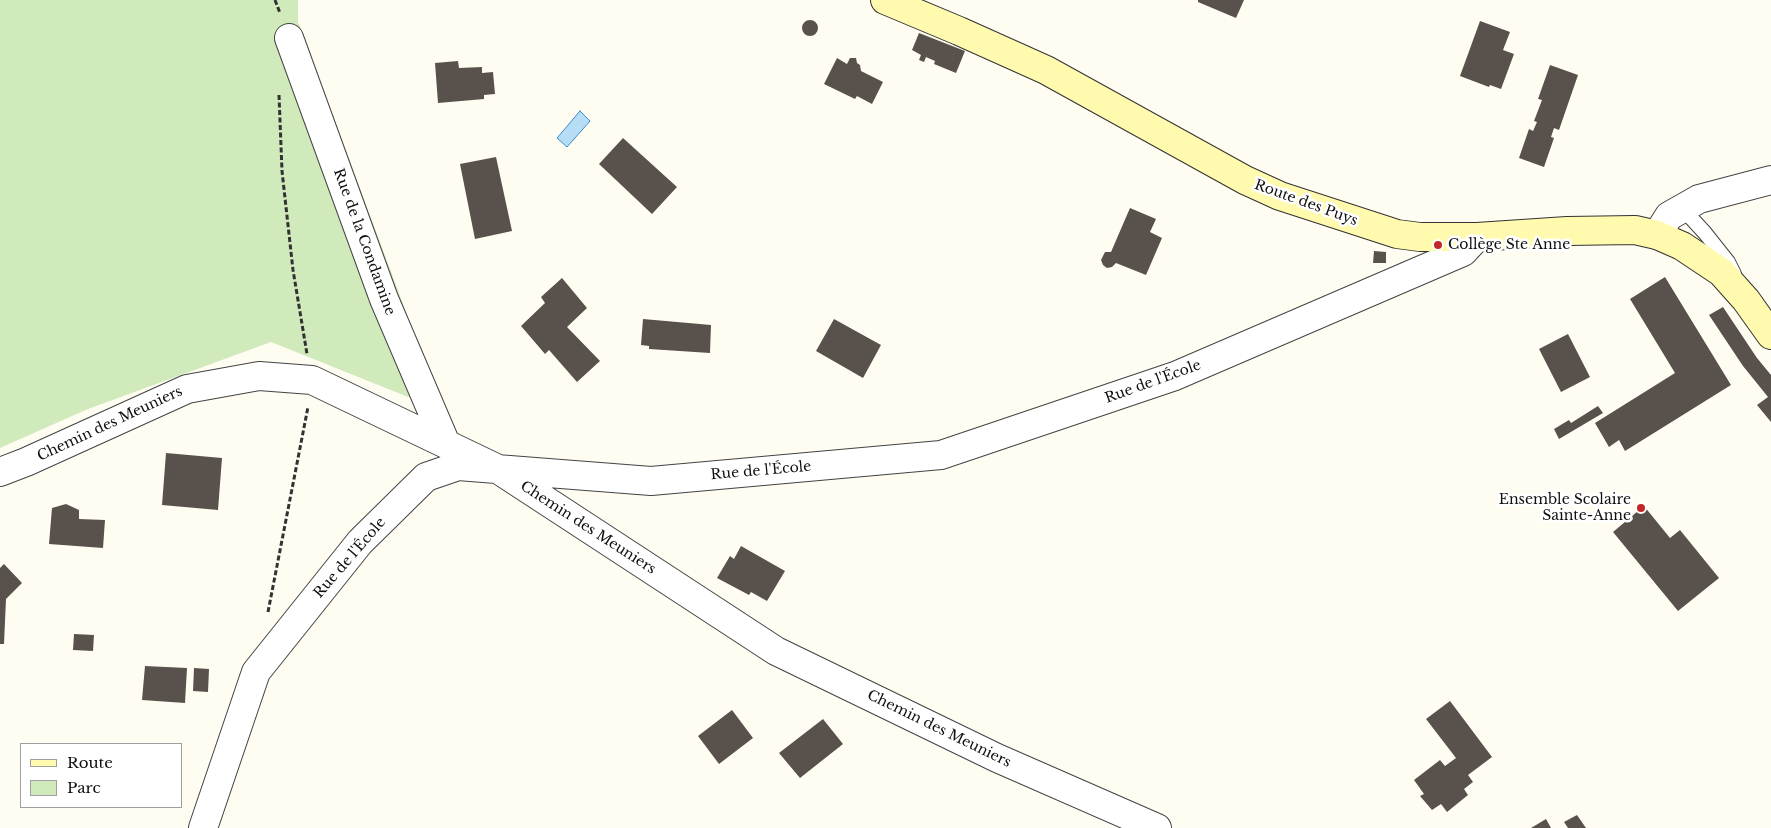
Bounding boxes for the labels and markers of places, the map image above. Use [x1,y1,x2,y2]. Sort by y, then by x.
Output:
place label: Collège Ste Anne [1448,237,1570,253]
marker: Collège Ste Anne [1432,239,1444,251]
place label: Ensemble Scolaire Sainte-Anne [1499,492,1631,524]
marker: Ensemble Scolaire Sainte-Anne [1635,502,1647,514]

